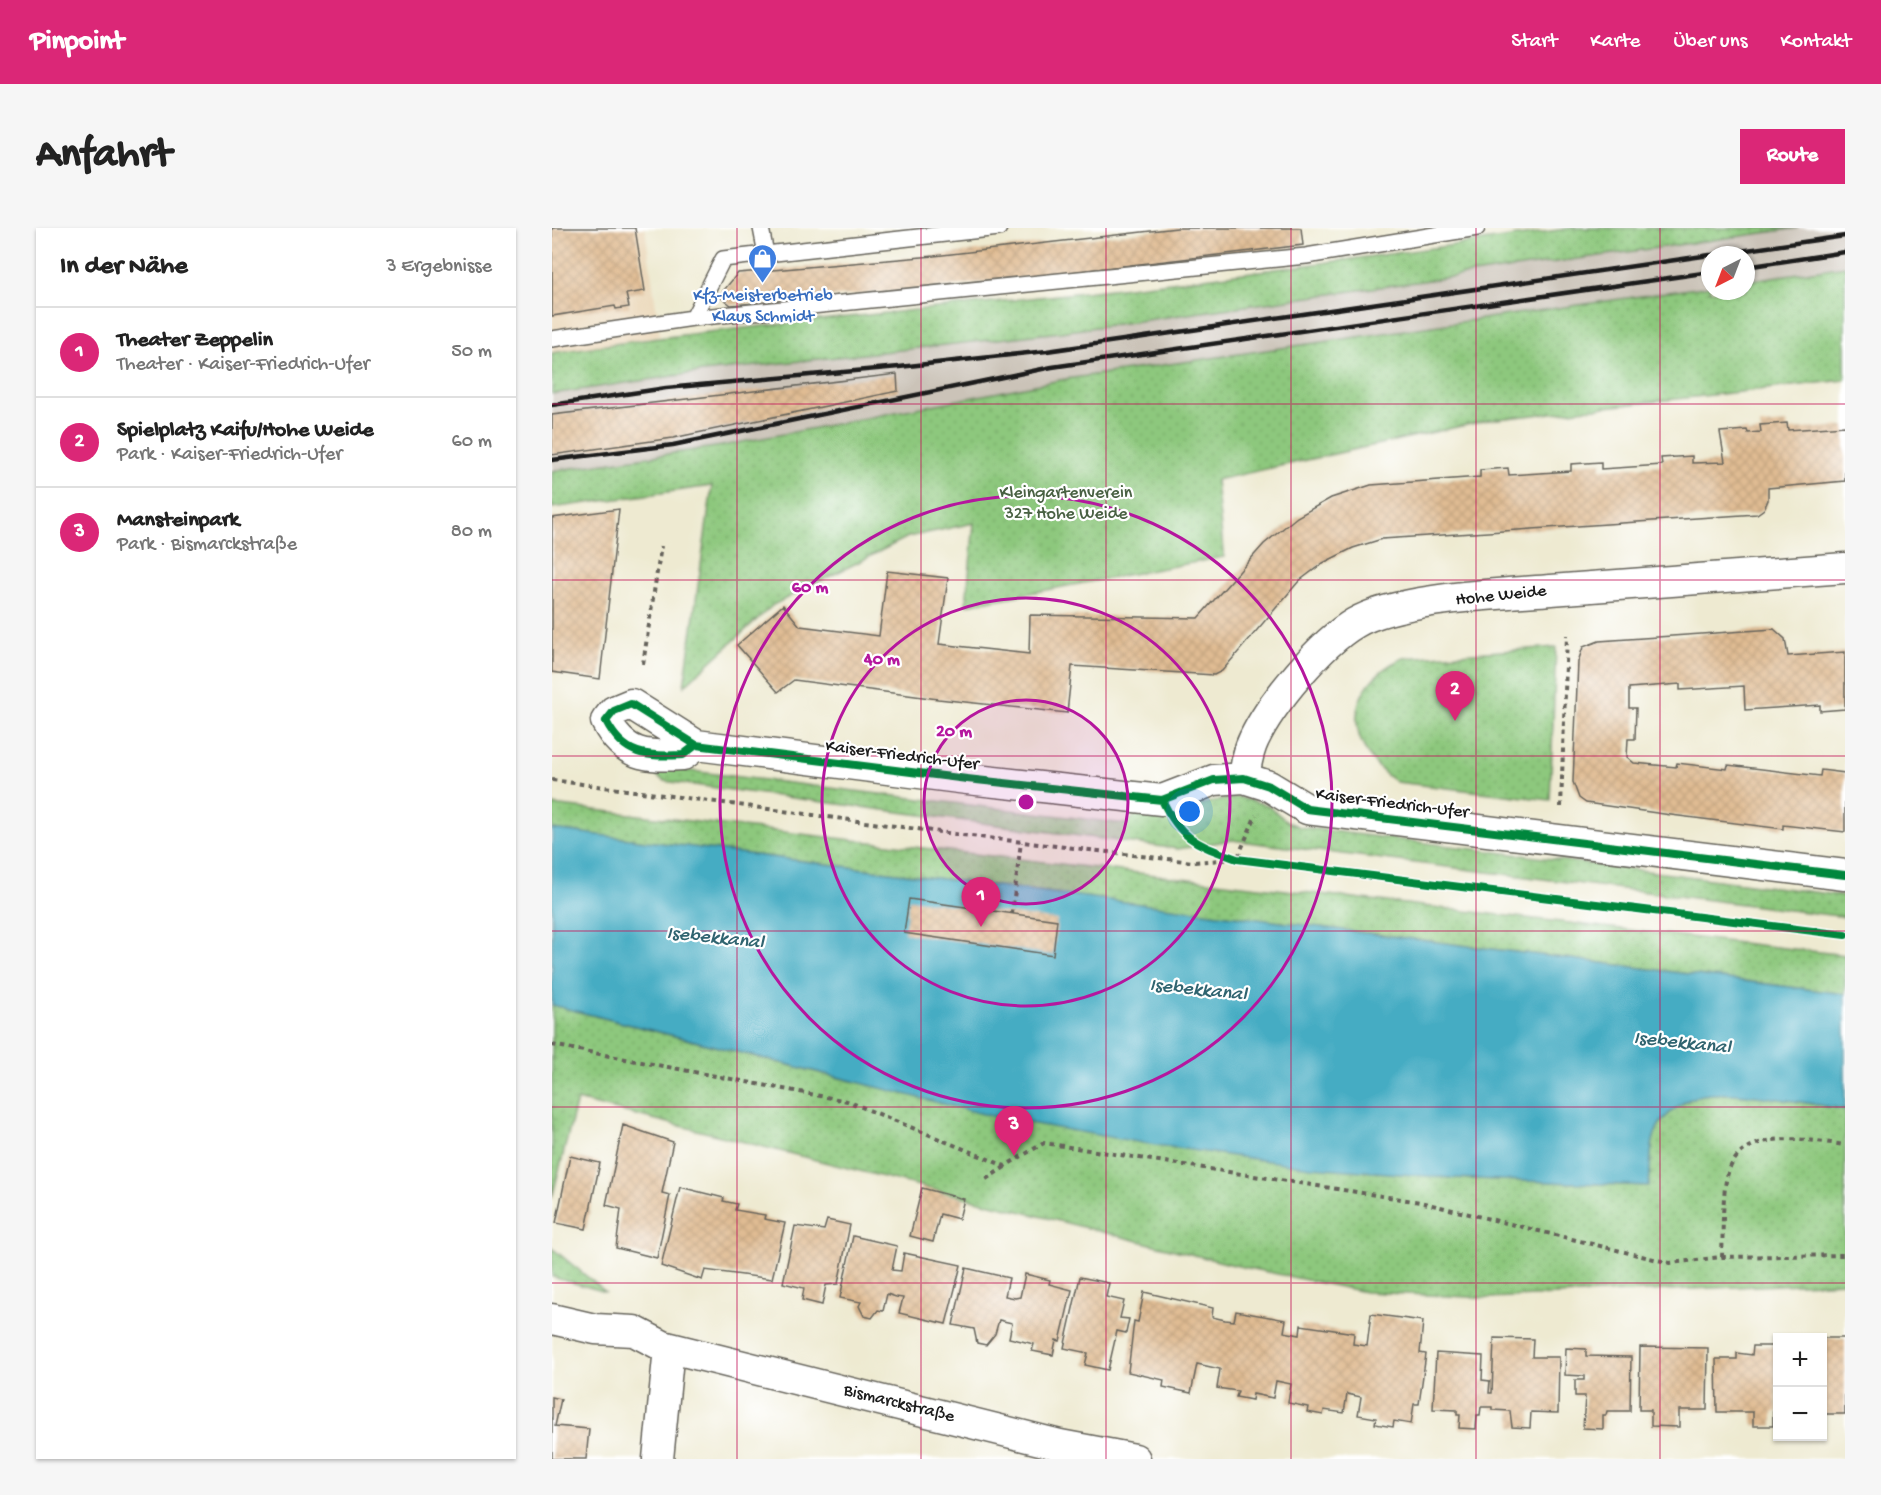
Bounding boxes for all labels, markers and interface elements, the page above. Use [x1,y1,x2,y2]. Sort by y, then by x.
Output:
text: Pinpoint [30,26,124,59]
text: Start [1511,30,1557,55]
text: Karte [1590,30,1640,55]
text: Über uns [1673,30,1747,55]
text: Kontakt [1780,30,1851,55]
button: Route [1740,129,1845,184]
text: Anfahrt [36,132,171,181]
shop icon: Kfz-Meisterbetrieb Klaus Schmidt [747,243,779,285]
north arrow [1701,246,1755,300]
text: In der Nähe [60,252,188,283]
text: 3 Ergebnisse [386,256,492,279]
place label: Kfz-Meisterbetrieb Klaus Schmidt [693,286,833,328]
text: Theater Zeppelin [117,328,273,354]
text: 1 [75,341,84,364]
text: 50 m [451,341,492,364]
text: Theater · Kaiser-Friedrich-Ufer [117,354,370,377]
text: Spielplatz Kaifu/Hohe Weide [117,418,374,444]
text: 2 [75,431,84,454]
text: 60 m [452,431,492,454]
text: Park · Kaiser-Friedrich-Ufer [117,444,342,467]
park label: Kleingartenverein 327 Hohe Weide [1000,483,1133,525]
text: Mansteinpark [117,508,239,534]
text: 3 [74,521,85,544]
text: 80 m [451,521,492,544]
text: Park · Bismarckstraße [117,534,297,557]
text: 60 m [792,578,828,599]
street label: Hohe Weide [1455,581,1548,611]
text: 40 m [863,650,900,671]
pin: 2 [1436,672,1474,721]
text: 20 m [936,722,972,743]
street label: Kaiser-Friedrich-Ufer [824,736,981,776]
street label: Kaiser-Friedrich-Ufer [1314,784,1471,824]
centre of rings [1016,792,1036,812]
your location [1175,797,1204,826]
pin: 1 [962,878,1000,927]
water label: Isebekkanal [665,922,766,956]
water label: Isebekkanal [1148,974,1249,1008]
water label: Isebekkanal [1632,1027,1733,1061]
pin: 3 [994,1106,1034,1156]
map controls [1773,1333,1827,1441]
button: + [1773,1333,1827,1387]
street label: Bismarckstraße [840,1380,957,1428]
button: − [1773,1387,1827,1441]

